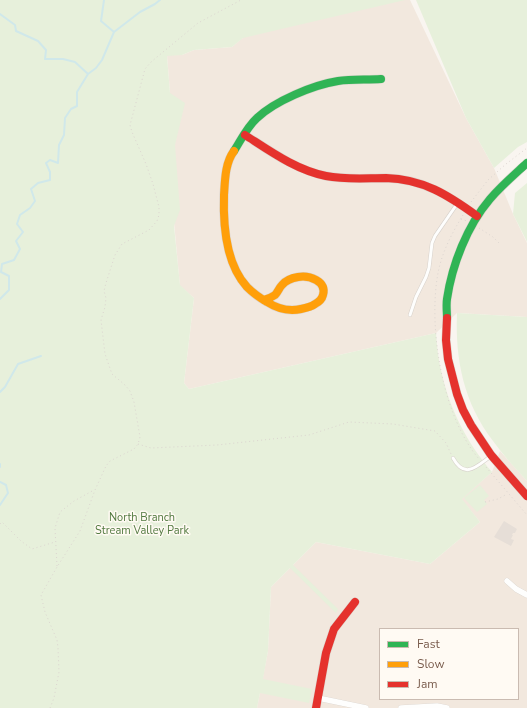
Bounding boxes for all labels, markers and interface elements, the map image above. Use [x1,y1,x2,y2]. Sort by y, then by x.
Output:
park label: North Branch Stream Valley Park [95,511,189,537]
legend [379,628,519,700]
text: Fast [417,636,440,652]
text: Slow [417,656,445,672]
text: Jam [417,676,438,692]

